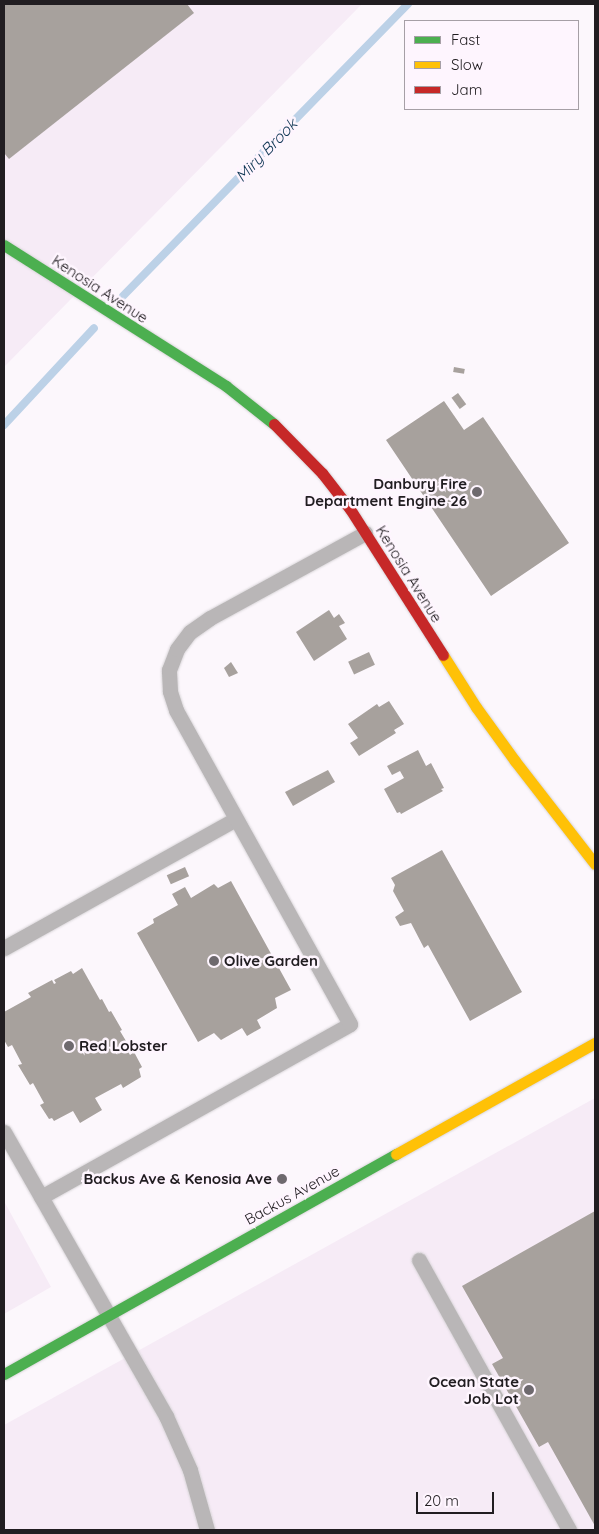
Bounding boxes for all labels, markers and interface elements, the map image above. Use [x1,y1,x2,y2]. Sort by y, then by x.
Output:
legend [404,20,579,110]
text: Fast [451,30,480,49]
text: Slow [451,55,483,74]
text: Jam [451,80,482,99]
water label: Miry Brook [231,114,301,186]
street label: Kenosia Avenue [49,251,151,327]
place label: Danbury Fire Department Engine 26 [304,474,467,509]
marker: Danbury Fire Department Engine 26 [471,486,483,498]
street label: Kenosia Avenue [372,522,446,626]
place label: Olive Garden [224,952,318,970]
marker: Olive Garden [208,955,220,967]
place label: Red Lobster [79,1037,168,1055]
marker: Red Lobster [63,1040,75,1052]
street label: Backus Avenue [241,1162,343,1228]
place label: Backus Ave & Kenosia Ave [83,1170,272,1188]
marker: Backus Ave & Kenosia Ave [276,1173,288,1185]
place label: Ocean State Job Lot [429,1372,519,1407]
marker: Ocean State Job Lot [523,1384,535,1396]
scale bar [419,1482,496,1514]
text: 20 m [424,1491,459,1510]

